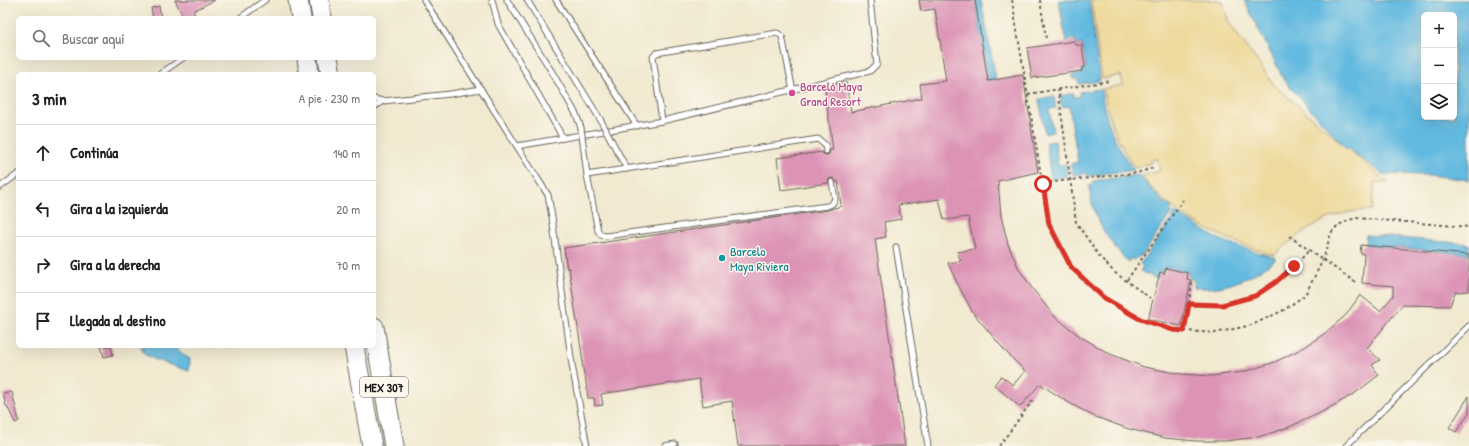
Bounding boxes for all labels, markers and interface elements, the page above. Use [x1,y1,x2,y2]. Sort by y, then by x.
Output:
map controls [1421,12,1457,120]
button: + [1421,12,1457,48]
search box [16,16,376,60]
icon: search [30,27,52,49]
text: Buscar aquí [62,28,125,49]
button: − [1421,48,1457,84]
place label: Barceló Maya Grand Resort [800,77,862,110]
button: layers [1421,84,1457,120]
text: 3 min [32,87,67,110]
marker: Barceló Maya Grand Resort [787,88,797,98]
text: A pie · 230 m [299,89,360,107]
icon: ahead [32,142,54,164]
text: Continúa [70,142,118,163]
text: 140 m [333,144,360,162]
route start [1034,175,1052,193]
icon: left [32,198,54,220]
text: Gira a la izquierda [70,198,168,219]
text: 20 m [336,200,360,218]
place label: Barcelo Maya Riviera [730,242,789,275]
marker: Barcelo Maya Riviera [717,253,727,263]
icon: right [32,254,54,276]
text: Gira a la derecha [70,254,160,275]
text: 70 m [336,256,360,274]
route end [1285,257,1303,275]
icon: arrive [32,310,54,332]
text: Llegada al destino [70,310,166,331]
road number: MEX 307 [360,377,408,397]

